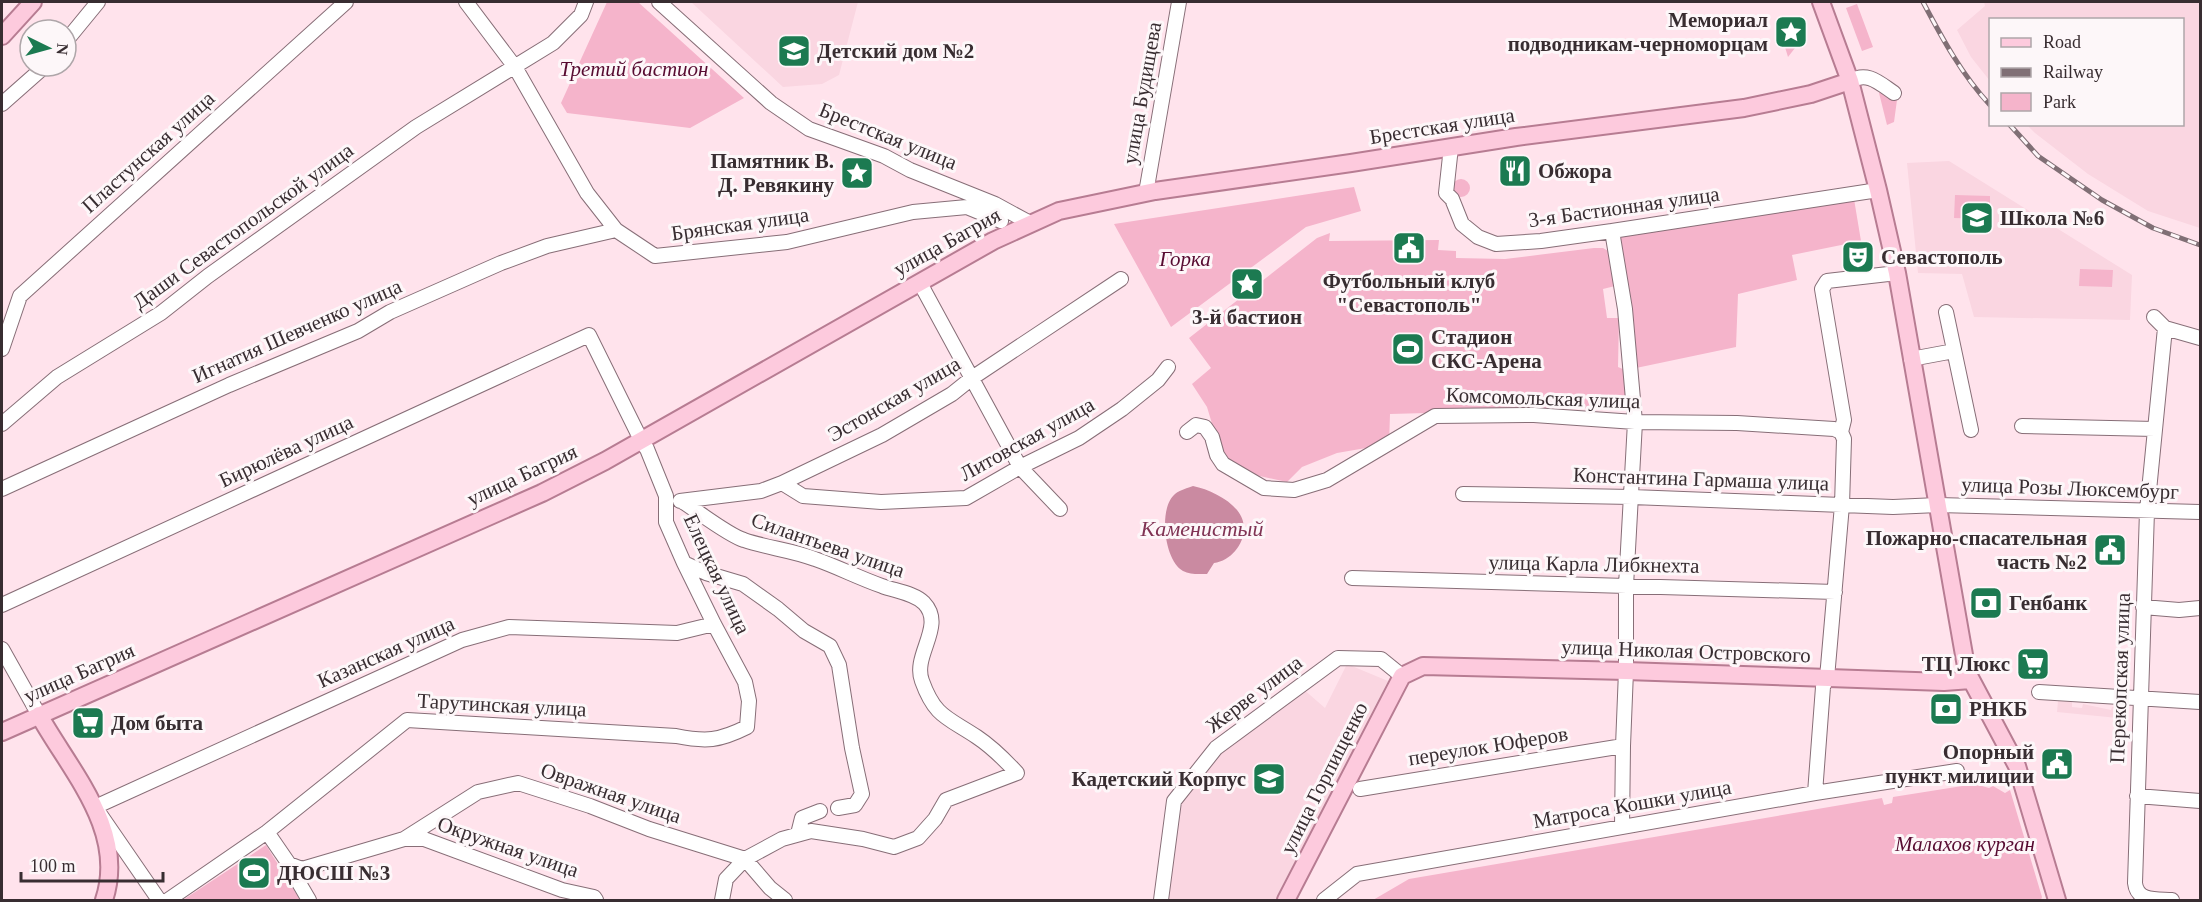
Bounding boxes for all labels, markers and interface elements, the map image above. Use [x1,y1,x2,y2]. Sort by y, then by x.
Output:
place label: Мемориал подводникам-черноморцам [1508,8,1768,56]
place icon: Мемориал подводникам-черноморцам [1773,14,1809,50]
north arrow [18,18,78,78]
legend [1989,18,2184,126]
street label: улица Будищева [1118,19,1166,166]
text: Road [2043,32,2081,52]
school or university icon: Детский дом №2 [776,33,812,69]
place label: Детский дом №2 [817,39,974,63]
text: N [53,43,71,56]
park label: Третий бастион [559,57,709,81]
text: Railway [2043,62,2103,82]
street label: Пластунская улица [77,86,220,218]
text: Park [2043,92,2076,112]
street label: Брестская улица [816,97,961,175]
street label: Брестская улица [1368,103,1517,149]
street label: Даши Севастопольской улица [128,138,358,314]
place label: Памятник В. Д. Ревякину [710,149,834,197]
restaurant icon: Обжора [1497,153,1533,189]
place icon: Памятник В. Д. Ревякину [839,155,875,191]
place label: Обжора [1538,159,1612,183]
street label: 3-я Бастионная улица [1527,182,1722,232]
school or university icon: Школа №6 [1959,200,1995,236]
street label: Брянская улица [670,202,811,246]
street label: улица Багрия [889,203,1005,281]
place label: Школа №6 [2000,206,2104,230]
public building icon: Футбольный клуб "Севастополь" [1391,230,1427,266]
theatre icon: Севастополь [1840,239,1876,275]
place label: Севастополь [1881,245,2003,269]
park label: Горка [1158,247,1211,271]
place icon: 3-й бастион [1229,266,1265,302]
place label: Футбольный клуб "Севастополь" [1323,269,1495,317]
street label: Игнатия Шевченко улица [189,274,406,388]
place label: 3-й бастион [1192,305,1302,329]
place label: Стадион СКС-Арена [1431,325,1542,373]
sports icon: Стадион СКС-Арена [1390,331,1426,367]
street label: Эстонская улица [823,351,965,447]
street label: Комсомольская улица [1445,383,1641,413]
street label: Литовская улица [956,392,1099,486]
street label: Бирюлёва улица [215,409,357,492]
street label: улица Багрия [463,439,581,511]
street label: Константина Гармаша улица [1572,463,1830,495]
street label: улица Розы Люксембург [1961,472,2180,504]
street label: Силантьева улица [748,508,908,583]
street label: Елецкая улица [679,510,756,639]
water label: Каменистый [1140,516,1263,541]
place label: Пожарно-спасательная часть №2 [1866,526,2087,574]
public building icon: Пожарно-спасательная часть №2 [2092,532,2128,568]
street label: улица Карла Либкнехта [1488,550,1700,578]
bank icon: Генбанк [1968,585,2004,621]
place label: Генбанк [2009,591,2088,615]
street label: Перекопская улица [2105,592,2135,764]
street label: Казанская улица [314,611,459,693]
street label: улица Николая Островского [1561,635,1811,667]
street label: улица Багрия [20,638,138,708]
supermarket icon: ТЦ Люкс [2015,646,2051,682]
street label: Жерве улица [1201,650,1307,738]
place label: ТЦ Люкс [1922,652,2010,676]
street label: Тарутинская улица [417,689,588,721]
bank icon: РНКБ [1928,691,1964,727]
place label: РНКБ [1969,697,2027,721]
street label: улица Горпищенко [1275,698,1373,858]
supermarket icon: Дом быта [70,705,106,741]
place label: Дом быта [111,711,204,735]
street label: переулок Юферов [1406,722,1570,770]
place label: Опорный пункт милиции [1885,740,2034,788]
public building icon: Опорный пункт милиции [2039,746,2075,782]
street label: Овражная улица [538,758,685,828]
school or university icon: Кадетский Корпус [1251,761,1287,797]
place label: Кадетский Корпус [1072,767,1246,791]
street label: Матроса Кошки улица [1531,775,1734,833]
street label: Окружная улица [434,812,582,883]
park label: Малахов курган [1894,832,2035,856]
scale bar [21,845,164,883]
sports icon: ДЮСШ №3 [236,855,272,891]
text: 100 m [30,856,76,876]
place label: ДЮСШ №3 [277,861,390,885]

